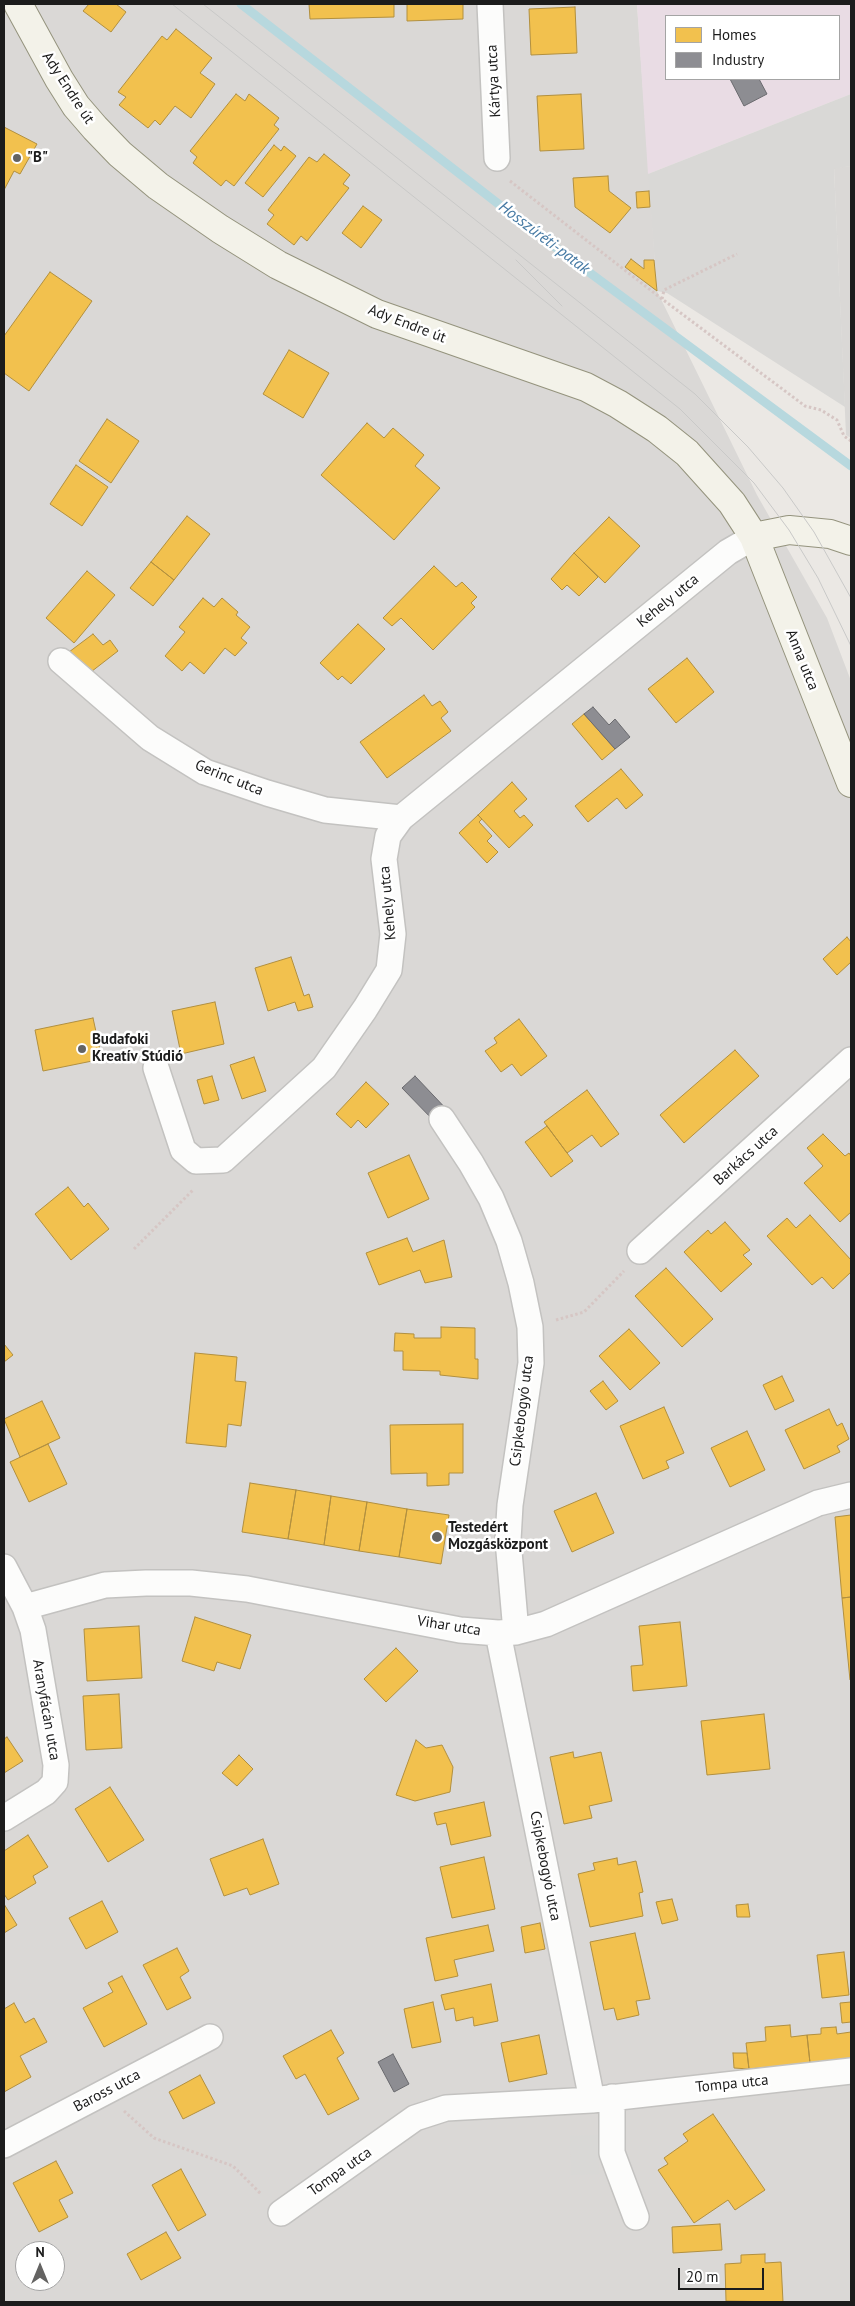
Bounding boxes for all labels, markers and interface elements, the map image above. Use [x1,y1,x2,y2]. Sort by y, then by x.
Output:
legend [665,15,840,80]
text: Homes [712,25,756,44]
street label: Kártya utca [483,44,505,118]
street label: Ady Endre út [38,49,98,127]
text: Industry [712,50,764,69]
place label: "B" [27,149,48,167]
marker: "B" [11,152,23,164]
water label: Hosszúréti-patak [495,197,593,279]
street label: Ady Endre út [365,301,449,347]
street label: Kehely utca [633,571,703,631]
street label: Anna utca [782,627,822,693]
street label: Gerinc utca [192,756,266,800]
street label: Kehely utca [376,865,400,941]
place label: Budafoki Kreatív Stúdió [92,1031,183,1066]
marker: Budafoki Kreatív Stúdió [76,1043,88,1055]
street label: Barkács utca [710,1122,782,1190]
street label: Csipkebogyó utca [506,1354,538,1468]
place label: Testedért Mozgásközpont [448,1519,548,1554]
marker: Testedért Mozgásközpont [430,1530,444,1544]
street label: Vihar utca [416,1612,482,1640]
street label: Aranyfácán utca [28,1658,64,1762]
street label: Csipkebogyó utca [526,1809,564,1923]
street label: Baross utca [70,2066,144,2116]
street label: Tompa utca [695,2071,769,2097]
street label: Tompa utca [305,2144,375,2200]
north arrow [15,2241,65,2291]
text: N [35,2243,45,2261]
scale bar [680,2258,766,2290]
text: 20 m [686,2267,719,2286]

